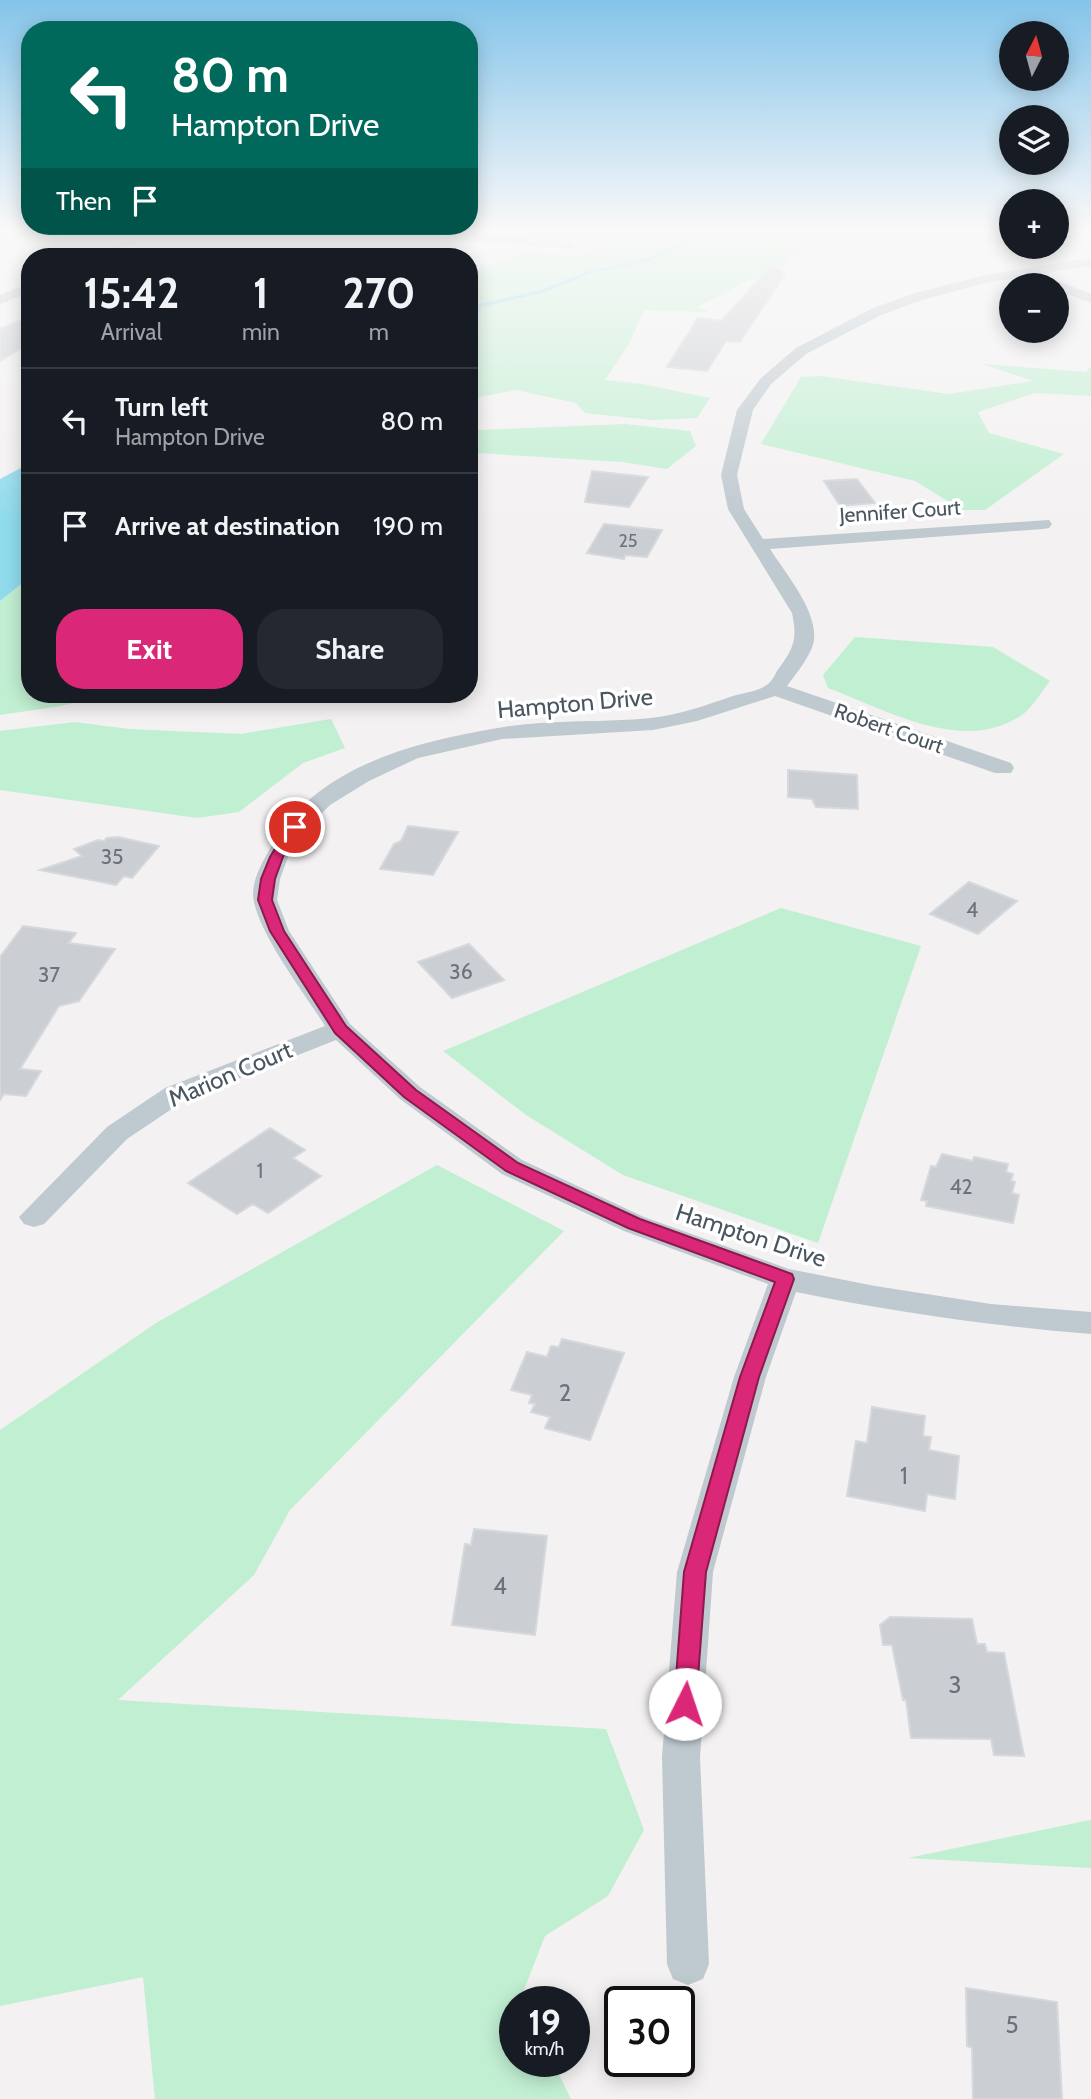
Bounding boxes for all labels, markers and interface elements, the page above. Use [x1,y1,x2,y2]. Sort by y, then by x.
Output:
north arrow [999,21,1069,91]
map controls [999,21,1069,343]
text: 80 m [171,45,289,104]
icon: left [56,49,147,140]
text: Hampton Drive [171,105,379,144]
button: layers [999,105,1069,175]
icon: arrive [126,182,164,220]
text: Then [56,185,112,217]
button: + [999,189,1069,259]
text: 15:42 [84,267,179,319]
text: 1 [253,267,269,319]
text: 270 [342,267,415,319]
button: − [999,273,1069,343]
text: Arrival [101,318,162,346]
text: min [242,318,280,346]
text: m [369,318,389,346]
text: Turn left [115,391,208,423]
icon: left [56,402,94,440]
text: 80 m [380,405,443,437]
text: Hampton Drive [115,423,265,451]
street label: Jennifer Court [838,494,961,528]
icon: arrive [56,507,94,545]
text: Arrive at destination [115,510,340,542]
text: 190 m [373,510,443,542]
house number: 25 [618,530,638,552]
button: Exit [56,609,243,689]
button: Share [257,609,443,689]
street label: Hampton Drive [496,682,654,724]
street label: Robert Court [831,698,947,758]
pin [265,797,325,857]
icon: arrive [276,808,314,846]
house number: 35 [101,844,123,869]
house number: 4 [966,897,978,922]
house number: 36 [449,959,473,984]
house number: 37 [38,962,60,987]
street label: Marion Court [164,1035,296,1113]
house number: 1 [257,1158,263,1183]
house number: 42 [949,1174,973,1199]
street label: Hampton Drive [672,1197,830,1273]
house number: 2 [559,1378,571,1407]
house number: 1 [900,1461,908,1490]
house number: 4 [493,1571,507,1600]
position arrow [648,1667,722,1741]
house number: 3 [949,1670,961,1699]
speed limit sign: 30 [604,1986,695,2077]
text: 19 [528,2001,561,2044]
house number: 5 [1006,2010,1018,2039]
text: km/h [525,2038,564,2060]

